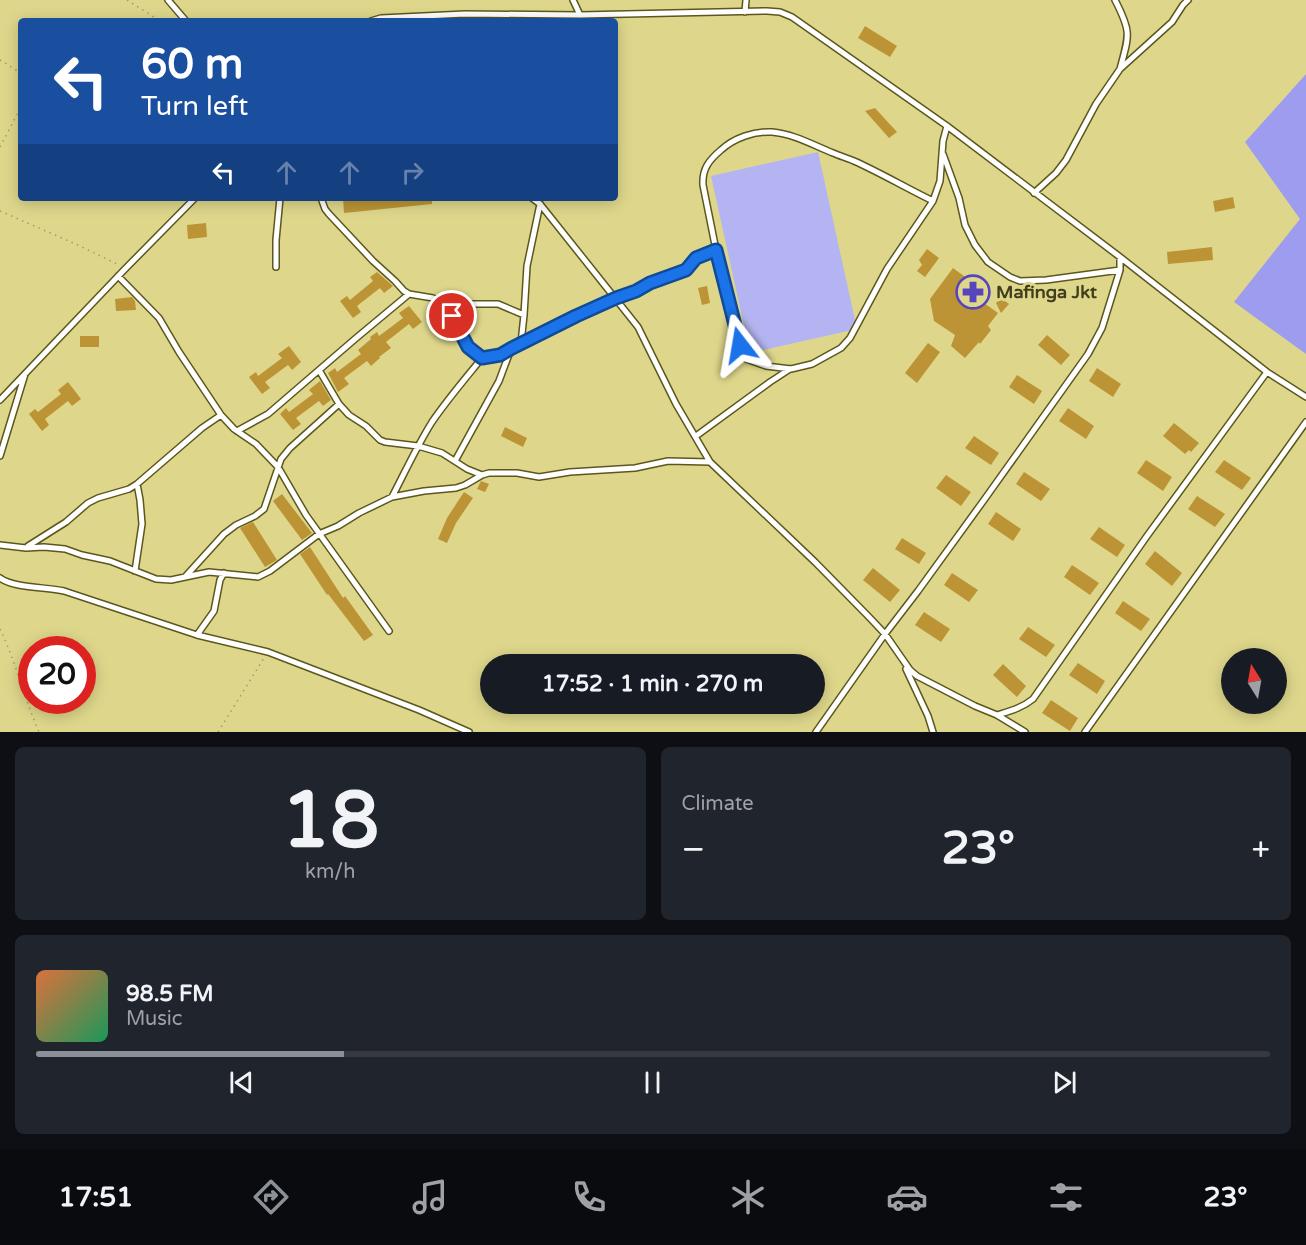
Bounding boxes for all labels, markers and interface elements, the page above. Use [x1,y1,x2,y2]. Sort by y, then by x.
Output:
text: 60 m [141,39,243,90]
icon: left [42,42,120,120]
text: Turn left [141,90,248,123]
icon: left [207,156,240,189]
icon: ahead [270,156,303,189]
icon: ahead [333,156,366,189]
icon: right [396,156,429,189]
pharmacy icon: Mafinga Jkt [955,274,991,310]
place label: Mafinga Jkt [996,281,1097,303]
pin [426,290,477,341]
icon: arrive [435,299,468,332]
position arrow [708,313,772,377]
speed limit sign: 20 [18,636,96,714]
north arrow [1221,648,1287,714]
map controls [1221,648,1287,714]
text: 17:52 · 1 min · 270 m [542,671,763,697]
text: 18 [281,774,379,868]
text: Climate [682,792,754,816]
text: 23° [941,822,1015,876]
text: − [682,830,705,869]
text: + [1251,830,1270,869]
text: km/h [305,860,355,884]
text: 98.5 FM [126,981,214,1007]
text: Music [126,1007,182,1031]
icon: previous [225,1066,258,1099]
icon: pause [636,1066,669,1099]
icon: next [1048,1066,1081,1099]
icon: directions [250,1176,292,1218]
icon: music [409,1176,451,1218]
icon: phone [568,1176,610,1218]
icon: climate [727,1176,769,1218]
icon: car [886,1176,928,1218]
icon: filters [1045,1176,1087,1218]
text: 17:51 [58,1181,133,1214]
text: 23° [1203,1181,1248,1214]

